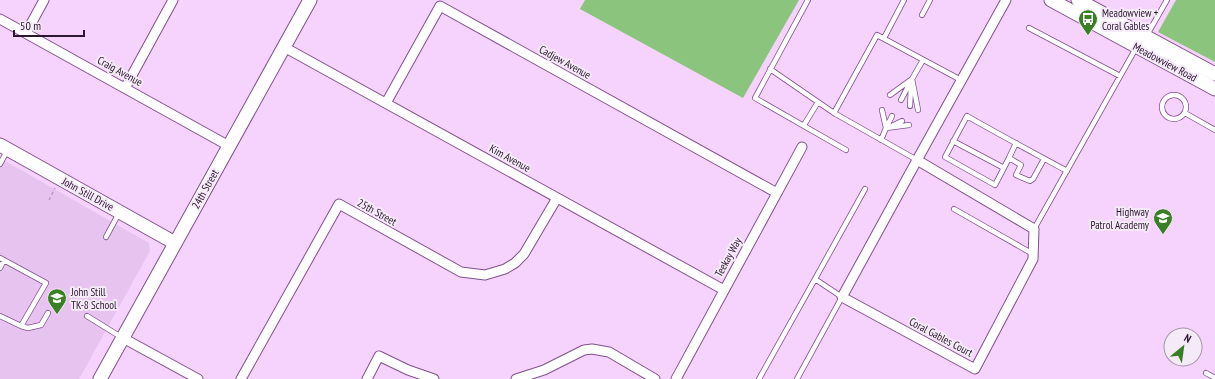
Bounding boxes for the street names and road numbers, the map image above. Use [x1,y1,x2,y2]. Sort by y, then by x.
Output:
street label: Meadowview Road [1131,39,1200,85]
street label: Cadjew Avenue [537,42,594,82]
street label: Craig Avenue [95,53,145,89]
street label: Kim Avenue [487,141,533,175]
street label: 24th Street [188,167,222,211]
street label: John Still Drive [59,174,117,214]
street label: 25th Street [355,195,399,229]
street label: Teekay Way [711,234,745,279]
street label: Coral Gables Court [907,314,975,360]

